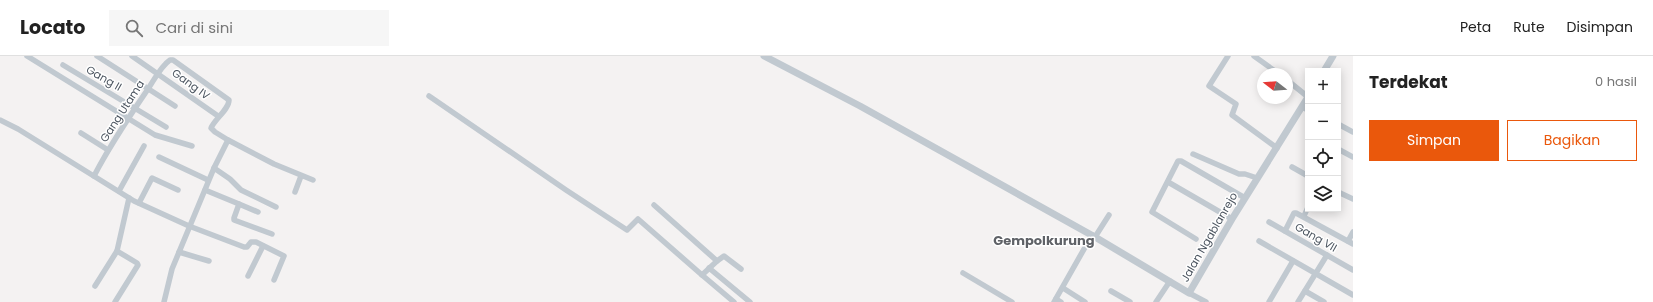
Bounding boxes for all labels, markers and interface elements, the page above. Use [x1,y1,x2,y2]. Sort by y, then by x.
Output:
search box [109,10,389,46]
text: Locato [20,14,85,41]
icon: search [123,17,145,39]
text: Cari di sini [155,17,233,38]
text: Peta [1460,17,1491,37]
text: Rute [1513,17,1545,37]
text: Disimpan [1567,17,1633,37]
street label: Gang II [83,61,125,95]
street label: Gang IV [169,65,214,104]
north arrow [1257,68,1293,104]
map controls [1305,68,1341,212]
button: + [1305,68,1341,104]
text: Terdekat [1369,70,1448,94]
text: 0 hasil [1595,72,1637,91]
street label: Gang Utama [96,77,148,145]
button: − [1305,104,1341,140]
button: Simpan [1369,120,1499,161]
button: Bagikan [1507,120,1637,161]
button: locate [1305,140,1341,176]
button: layers [1305,176,1341,212]
street label: Jalan Ngablanrejo [1177,189,1241,285]
street label: Gang VII [1292,219,1340,255]
district label: Gempolkurung [993,231,1095,250]

